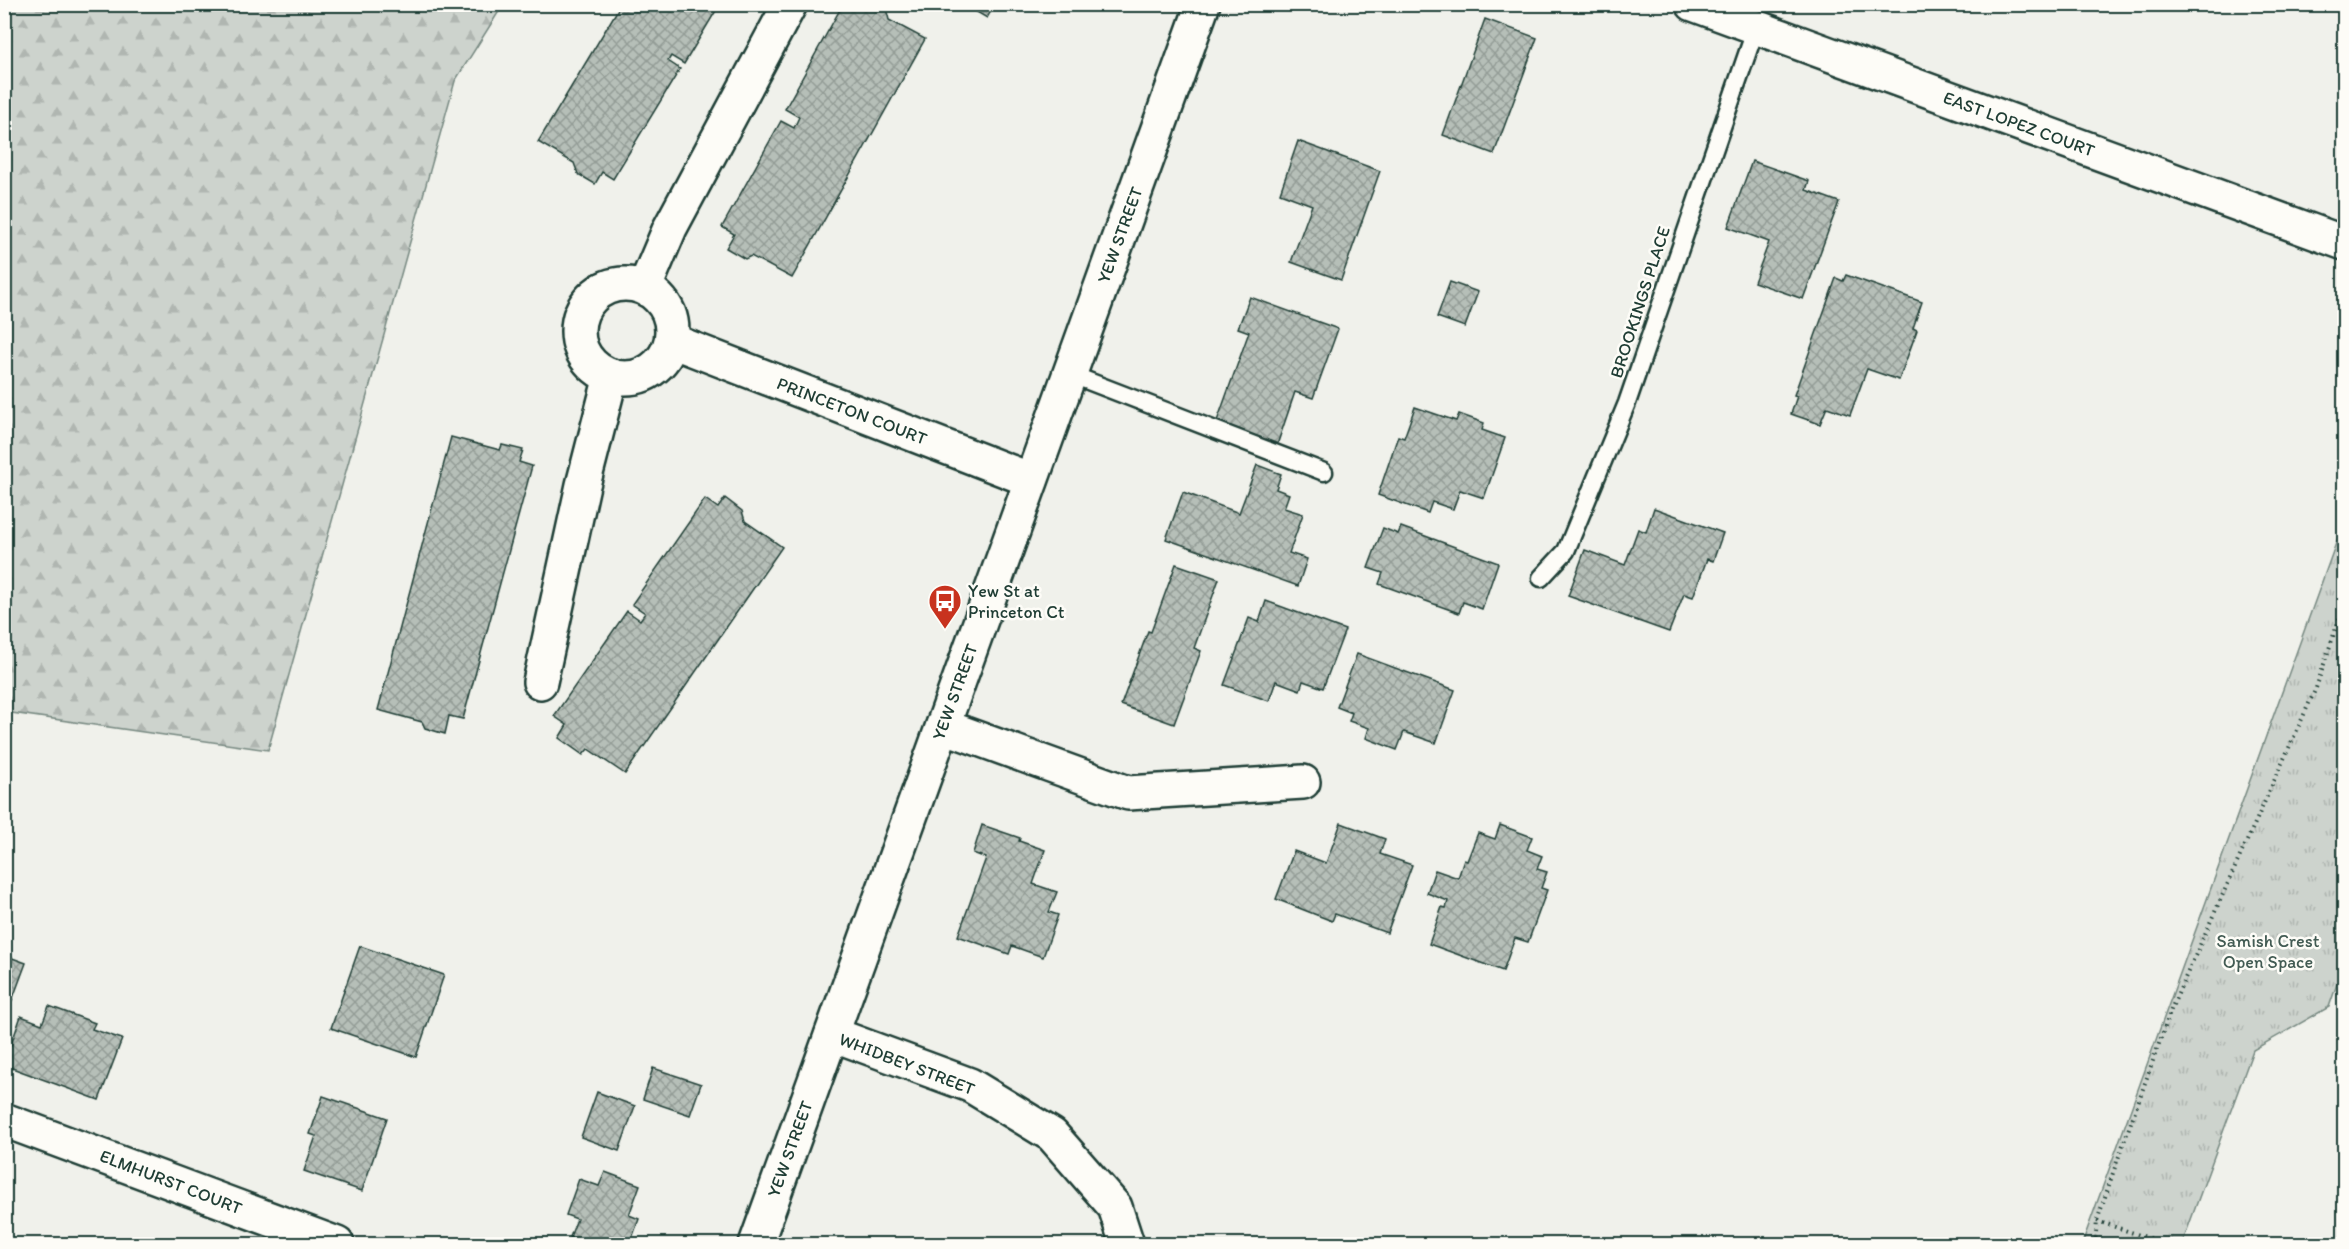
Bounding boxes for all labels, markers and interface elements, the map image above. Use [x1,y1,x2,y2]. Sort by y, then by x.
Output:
street label: EAST LOPEZ COURT [1940,86,2098,162]
street label: YEW STREET [1092,184,1148,286]
street label: BROOKINGS PLACE [1605,223,1675,381]
street label: PRINCETON COURT [774,372,930,450]
place label: Yew St at Princeton Ct [968,580,1065,623]
bus stop icon: Yew St at Princeton Ct [927,583,963,630]
street label: YEW STREET [927,641,983,743]
park label: Samish Crest Open Space [2217,930,2320,973]
street label: WHIDBEY STREET [836,1028,978,1100]
street label: YEW STREET [762,1098,818,1200]
street label: ELMHURST COURT [97,1145,245,1219]

